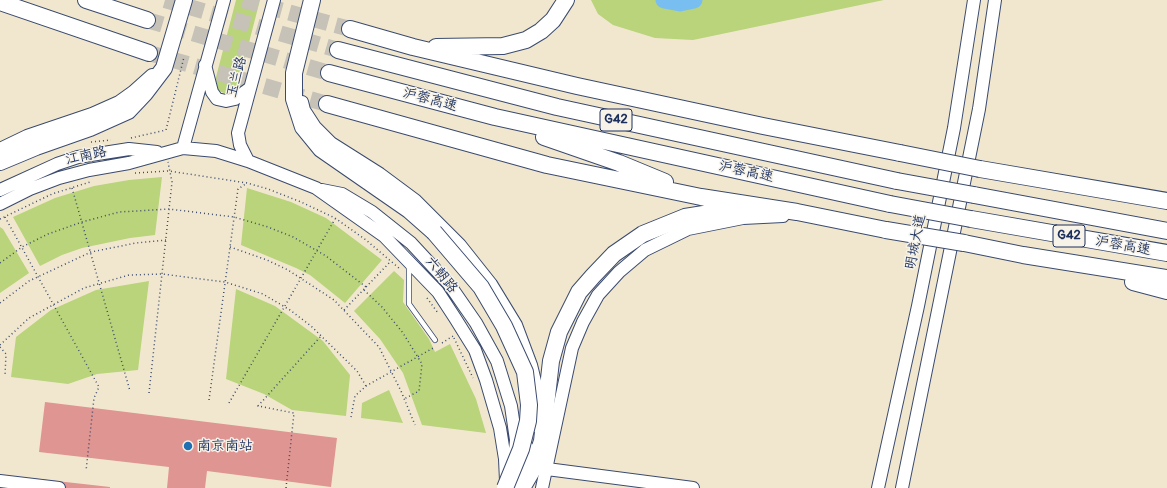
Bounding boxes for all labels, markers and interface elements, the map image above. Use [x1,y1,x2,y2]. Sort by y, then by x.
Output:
street label: 玉兰路 [223,55,251,99]
street label: 沪蓉高速 [401,85,459,115]
road number: G42 [600,109,632,131]
street label: 江南路 [64,143,108,169]
street label: 沪蓉高速 [717,158,775,186]
street label: 明城大道 [902,213,930,271]
road number: G42 [1053,225,1085,247]
street label: 沪蓉高速 [1094,233,1152,259]
street label: 六朝路 [421,253,461,297]
place label: 南京南站 [197,438,253,454]
marker: 南京南站 [182,440,194,452]

